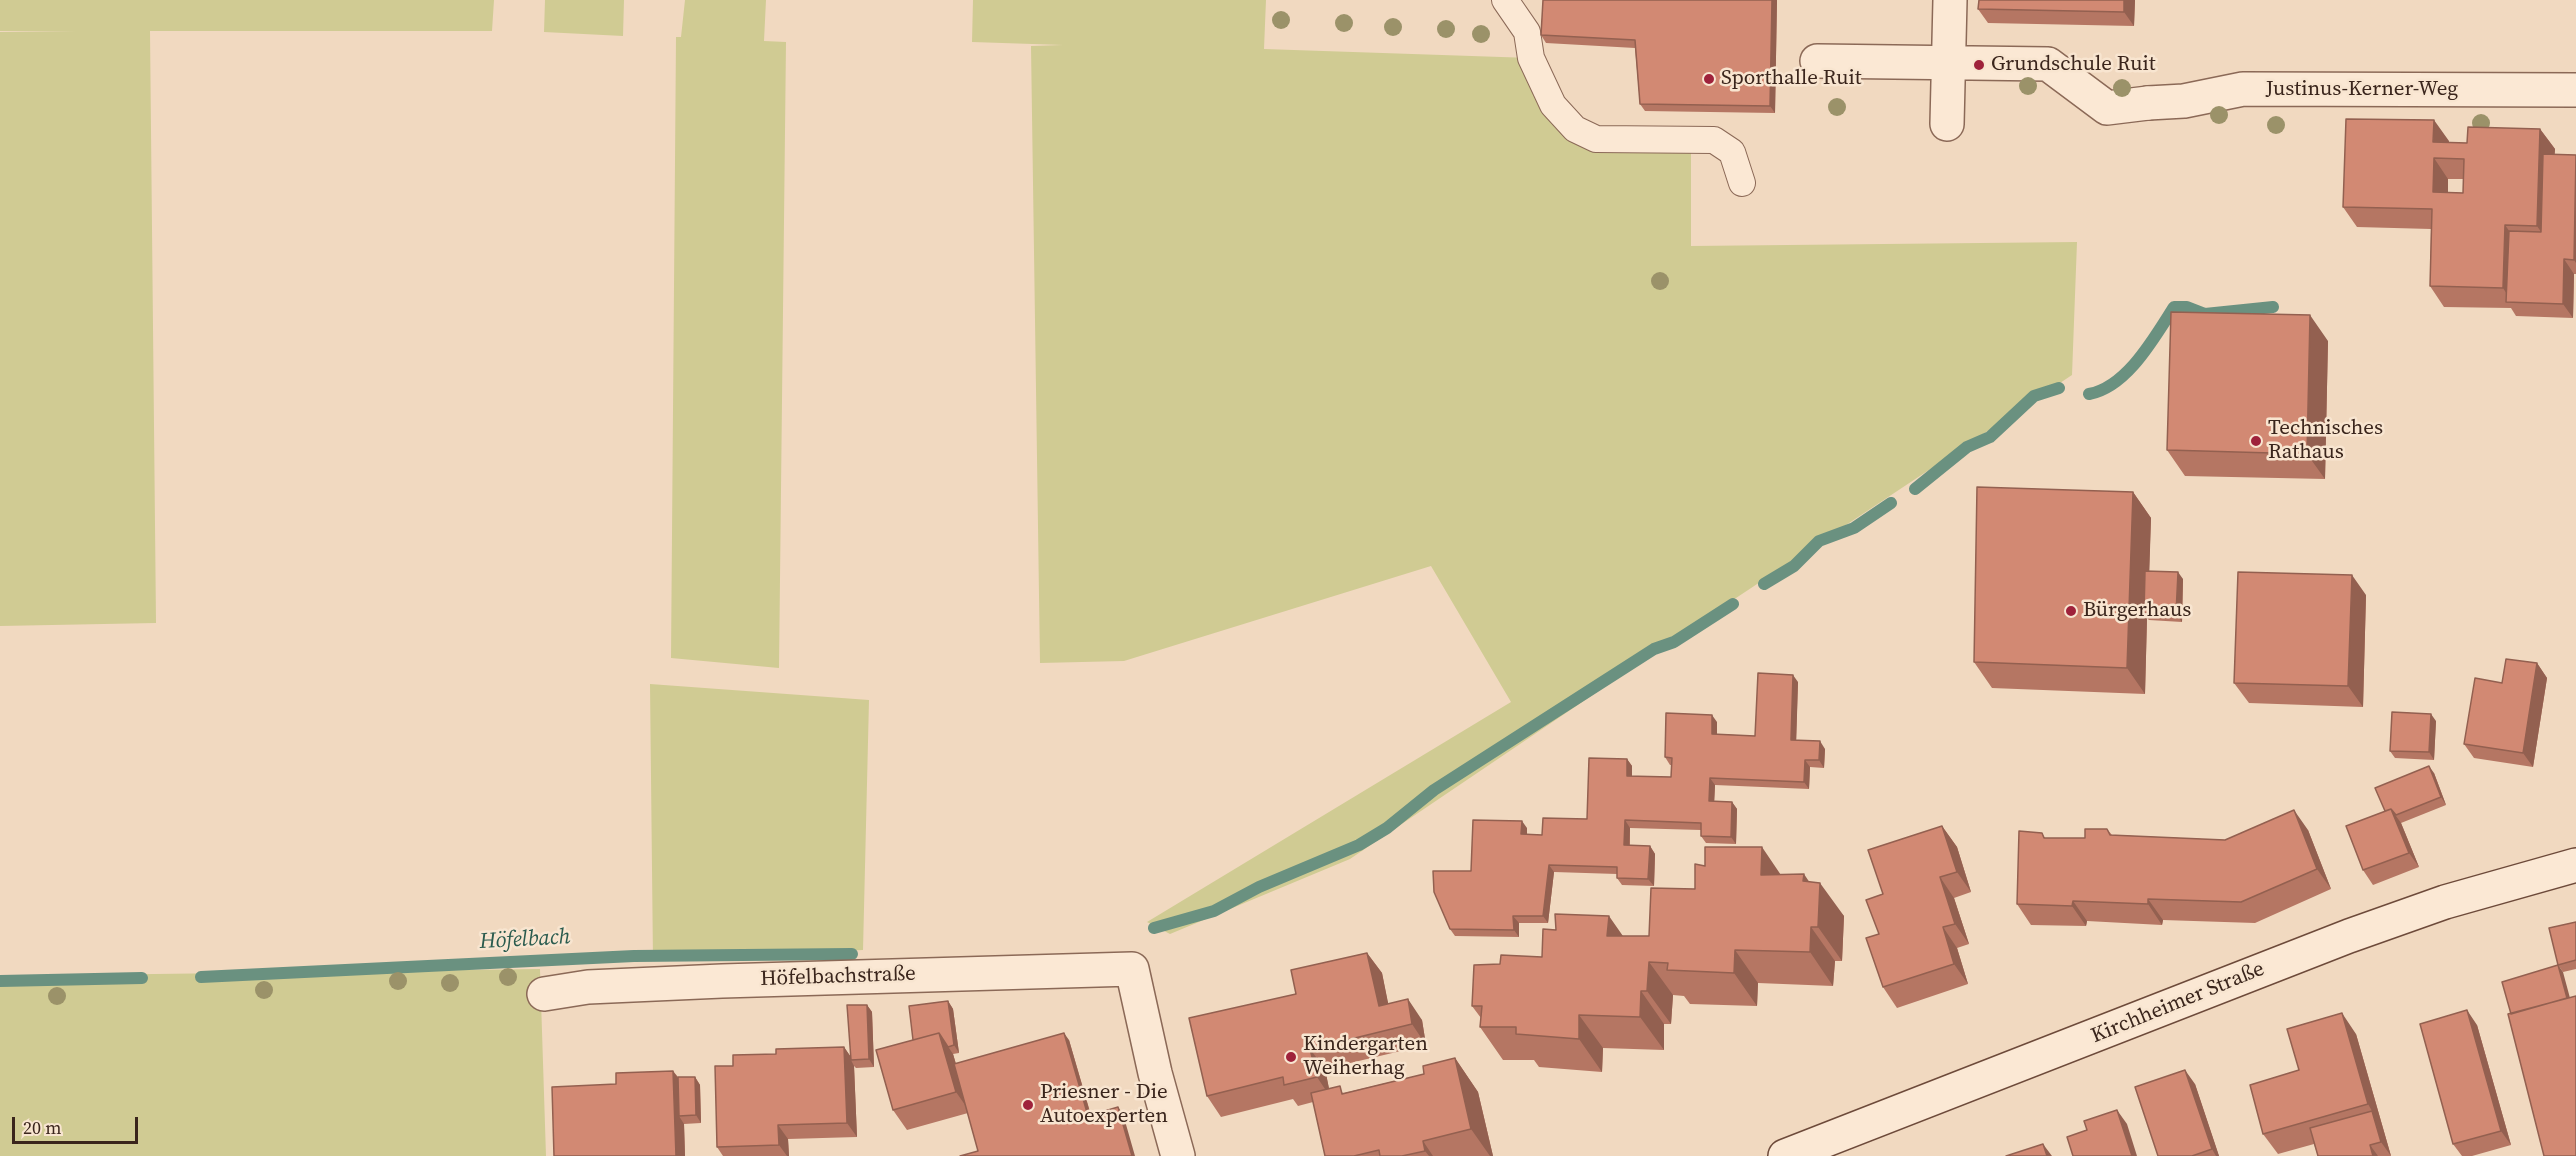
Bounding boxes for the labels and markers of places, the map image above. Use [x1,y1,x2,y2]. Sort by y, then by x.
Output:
place label: Grundschule Ruit [1991,52,2156,78]
marker: Grundschule Ruit [1972,58,1986,72]
place label: Sporthalle Ruit [1721,66,1862,92]
marker: Sporthalle Ruit [1702,72,1716,86]
place label: Technisches Rathaus [2268,416,2383,466]
marker: Technisches Rathaus [2249,434,2263,448]
place label: Bürgerhaus [2083,598,2191,624]
marker: Bürgerhaus [2064,604,2078,618]
place label: Kindergarten Weiherhag [1303,1032,1428,1082]
marker: Kindergarten Weiherhag [1284,1050,1298,1064]
place label: Priesner - Die Autoexperten [1040,1080,1168,1130]
marker: Priesner - Die Autoexperten [1021,1098,1035,1112]

